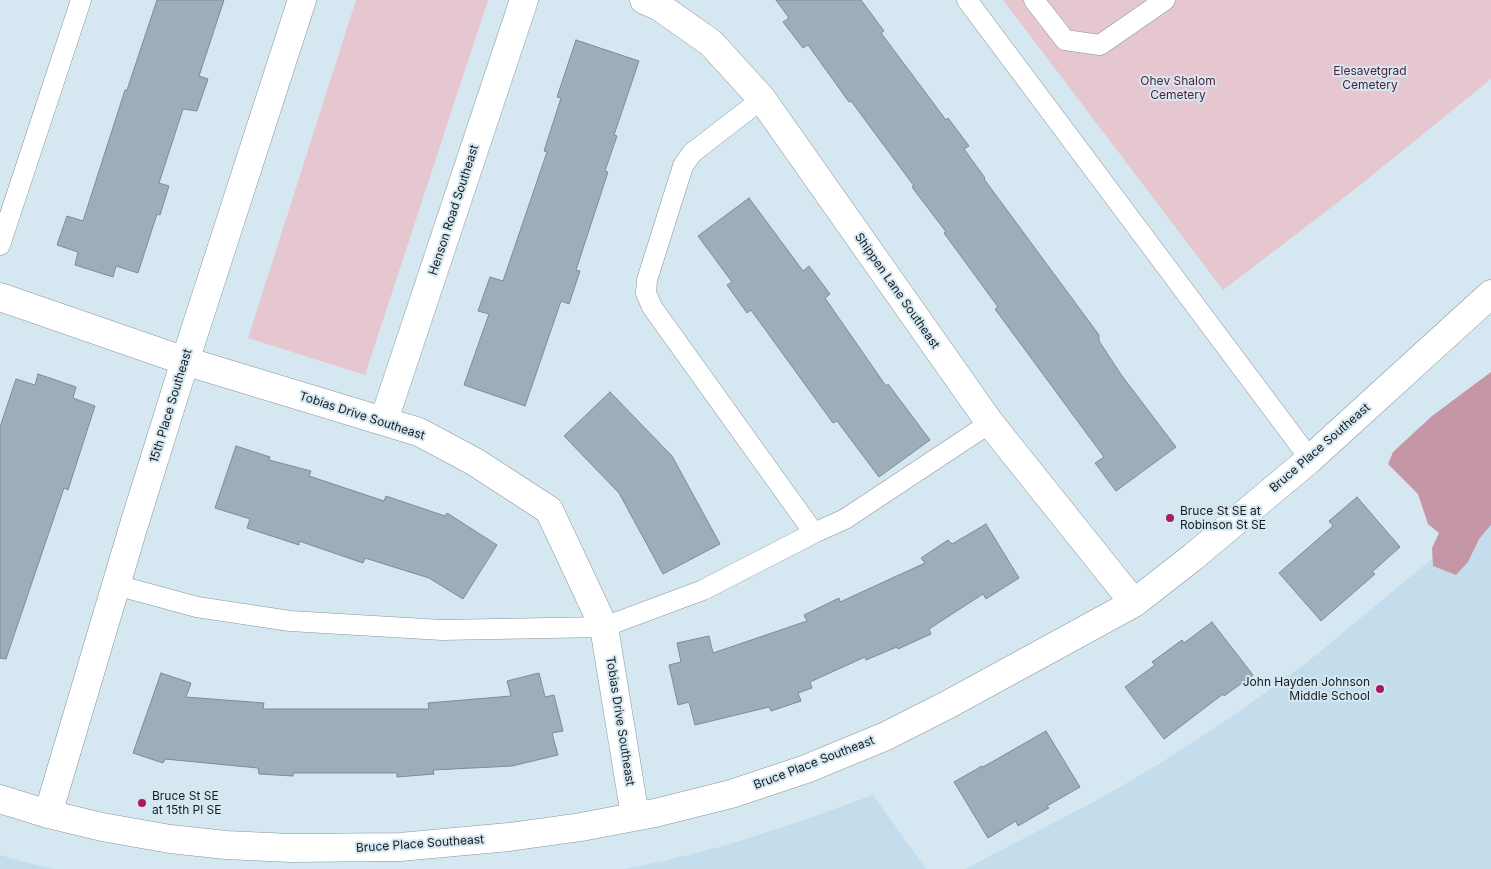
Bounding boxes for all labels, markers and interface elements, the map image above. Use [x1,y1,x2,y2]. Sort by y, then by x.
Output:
park label: Elesavetgrad Cemetery [1333,64,1407,92]
park label: Ohev Shalom Cemetery [1140,74,1216,102]
street label: Henson Road Southeast [426,143,482,277]
street label: Shippen Lane Southeast [852,230,942,352]
street label: 15th Place Southeast [147,347,195,465]
street label: Tobias Drive Southeast [297,389,427,443]
street label: Bruce Place Southeast [1267,400,1373,496]
place label: Bruce St SE at Robinson St SE [1180,504,1266,532]
marker: Bruce St SE at Robinson St SE [1164,512,1176,524]
street label: Tobias Drive Southeast [603,655,637,787]
place label: John Hayden Johnson Middle School [1243,675,1370,703]
marker: John Hayden Johnson Middle School [1374,683,1386,695]
street label: Bruce Place Southeast [752,733,876,793]
place label: Bruce St SE at 15th Pl SE [152,789,221,817]
marker: Bruce St SE at 15th Pl SE [136,797,148,809]
street label: Bruce Place Southeast [355,832,485,856]

